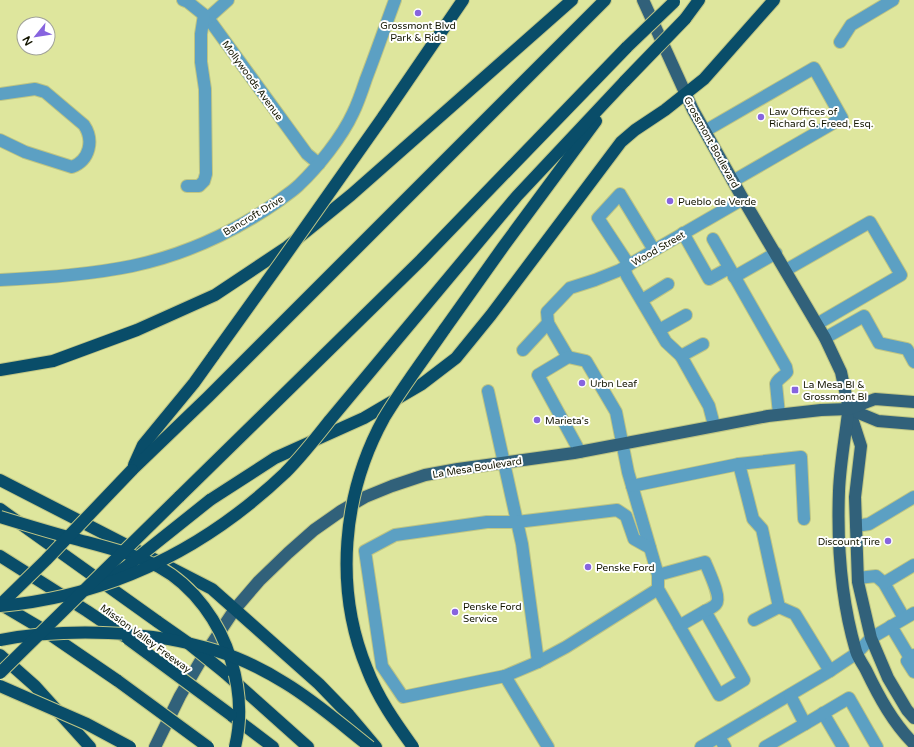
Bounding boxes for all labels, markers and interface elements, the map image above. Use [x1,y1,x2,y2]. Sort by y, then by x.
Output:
marker: Grossmont Blvd Park & Ride [413,8,423,18]
north arrow [16,16,56,56]
place label: Grossmont Blvd Park & Ride [380,20,456,44]
text: N [20,34,36,48]
street label: Mollywoods Avenue [219,38,285,123]
street label: Grossmont Boulevard [681,95,741,190]
place label: Law Offices of Richard G. Freed, Esq. [769,106,873,130]
marker: Law Offices of Richard G. Freed, Esq. [756,112,766,122]
street label: Bancroft Drive [221,193,286,239]
marker: Pueblo de Verde [665,196,675,206]
place label: Pueblo de Verde [678,196,756,208]
street label: Wood Street [630,229,687,269]
marker: Urbn Leaf [577,378,587,388]
place label: Urbn Leaf [590,378,637,390]
place label: La Mesa Bl & Grossmont Bl [803,379,867,403]
marker: La Mesa Bl & Grossmont Bl [790,385,800,395]
marker: Marieta's [532,415,542,425]
place label: Marieta's [545,415,589,427]
street label: La Mesa Boulevard [432,455,523,481]
place label: Discount Tire [818,536,880,548]
marker: Discount Tire [883,536,893,546]
marker: Penske Ford [583,562,593,572]
place label: Penske Ford [596,562,655,574]
place label: Penske Ford Service [463,601,522,625]
street label: Mission Valley Freeway [98,602,194,676]
marker: Penske Ford Service [450,607,460,617]

